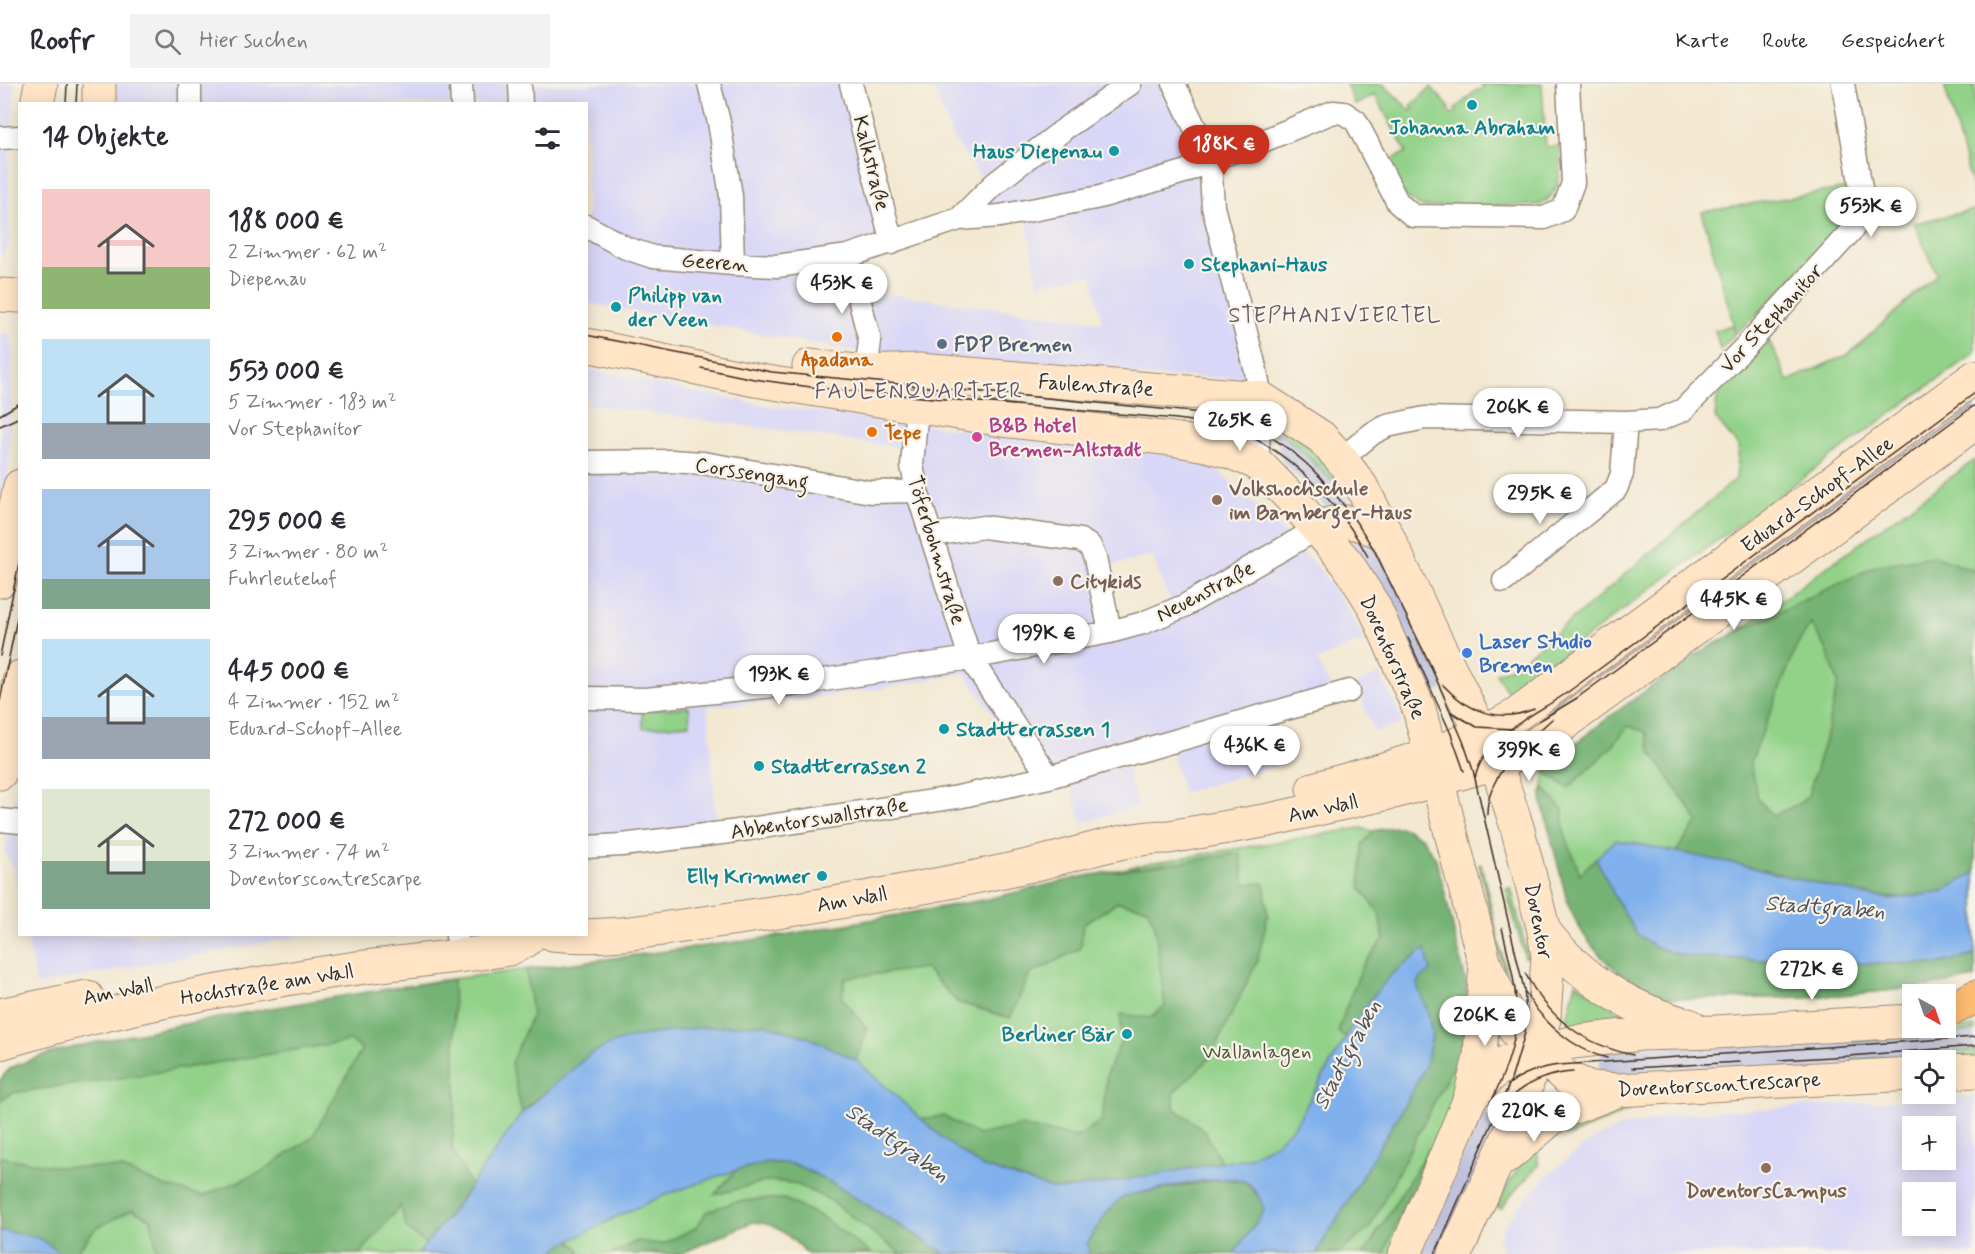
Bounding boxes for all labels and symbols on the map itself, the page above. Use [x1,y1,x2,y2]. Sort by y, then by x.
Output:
marker: Johanna Abraham [1465,98,1479,112]
street label: Kalkstraße [846,113,896,214]
place label: Johanna Abraham [1389,114,1556,142]
pin: 188K € [1175,125,1273,176]
place label: Haus Diepenau [973,138,1103,166]
marker: Haus Diepenau [1107,144,1121,158]
pin: 553K € [1822,187,1920,238]
street label: Geeren [680,247,750,279]
place label: Stephani-Haus [1201,251,1328,279]
marker: Stephani-Haus [1182,257,1196,271]
street label: Vor Stephanitor [1714,258,1830,380]
pin: 453K € [793,264,891,315]
place label: Philipp van der Veen [628,282,722,334]
marker: Philipp van der Veen [609,300,623,314]
district label: STEPHANIVIERTEL [1228,302,1442,330]
marker: Apadana [830,330,844,344]
place label: FDP Bremen [954,331,1072,359]
marker: FDP Bremen [935,337,949,351]
place label: Apadana [801,346,874,375]
street label: Faulenstraße [1037,368,1155,404]
district label: FAULENQUARTIER [814,378,1024,406]
pin: 206K € [1469,388,1567,439]
pin: 265K € [1191,401,1289,452]
place label: B&B Hotel Bremen-Altstadt [989,412,1142,464]
place label: Tepe [884,419,921,447]
marker: Tepe [865,425,879,439]
marker: B&B Hotel Bremen-Altstadt [970,430,984,444]
street label: Eduard-Schopf-Allee [1735,430,1900,560]
street label: Corssengang [693,451,811,499]
street label: Töferbohmstraße [900,472,972,628]
pin: 295K € [1491,474,1589,525]
place label: Volkshochschule im Bamberger-Haus [1229,475,1413,529]
marker: Volkshochschule im Bamberger-Haus [1210,493,1224,507]
street label: Neuenstraße [1151,554,1260,629]
place label: Citykids [1070,568,1142,596]
marker: Citykids [1051,574,1065,588]
pin: 445K € [1685,580,1783,631]
street label: Doventorstraße [1352,591,1432,724]
pin: 199K € [995,614,1093,665]
place label: Laser Studio Bremen [1479,628,1592,680]
marker: Laser Studio Bremen [1460,646,1474,660]
pin: 193K € [730,655,828,706]
place label: Stadtterrassen 1 [956,716,1110,744]
marker: Stadtterrassen 1 [937,722,951,736]
pin: 436K € [1206,726,1304,777]
pin: 399K € [1480,731,1578,782]
place label: Stadtterrassen 2 [771,753,927,781]
marker: Stadtterrassen 2 [752,759,766,773]
street label: Am Wall [1285,788,1361,830]
street label: Abbentorswallstraße [728,791,910,847]
place label: Elly Krimmer [686,863,811,891]
marker: Elly Krimmer [815,869,829,883]
street label: Am Wall [815,880,890,920]
street label: Doventor [1517,881,1559,962]
water label: Stadtgraben [1764,890,1886,929]
pin: 272K € [1763,950,1861,1001]
street label: Hochstraße am Wall [178,957,356,1013]
street label: Am Wall [80,971,156,1013]
north arrow [1902,984,1956,1038]
water label: Stadtgraben [1307,995,1391,1116]
pin: 206K € [1436,996,1534,1047]
place label: Berliner Bär [1002,1021,1115,1049]
marker: Berliner Bär [1120,1027,1134,1041]
park label: Wallanlagen [1202,1038,1312,1067]
street label: Doventorscontrescarpe [1617,1066,1822,1104]
pin: 220K € [1485,1092,1583,1143]
water label: Stadtgraben [838,1098,954,1192]
marker: DoventorsCampus [1759,1161,1773,1175]
place label: DoventorsCampus [1685,1177,1847,1205]

